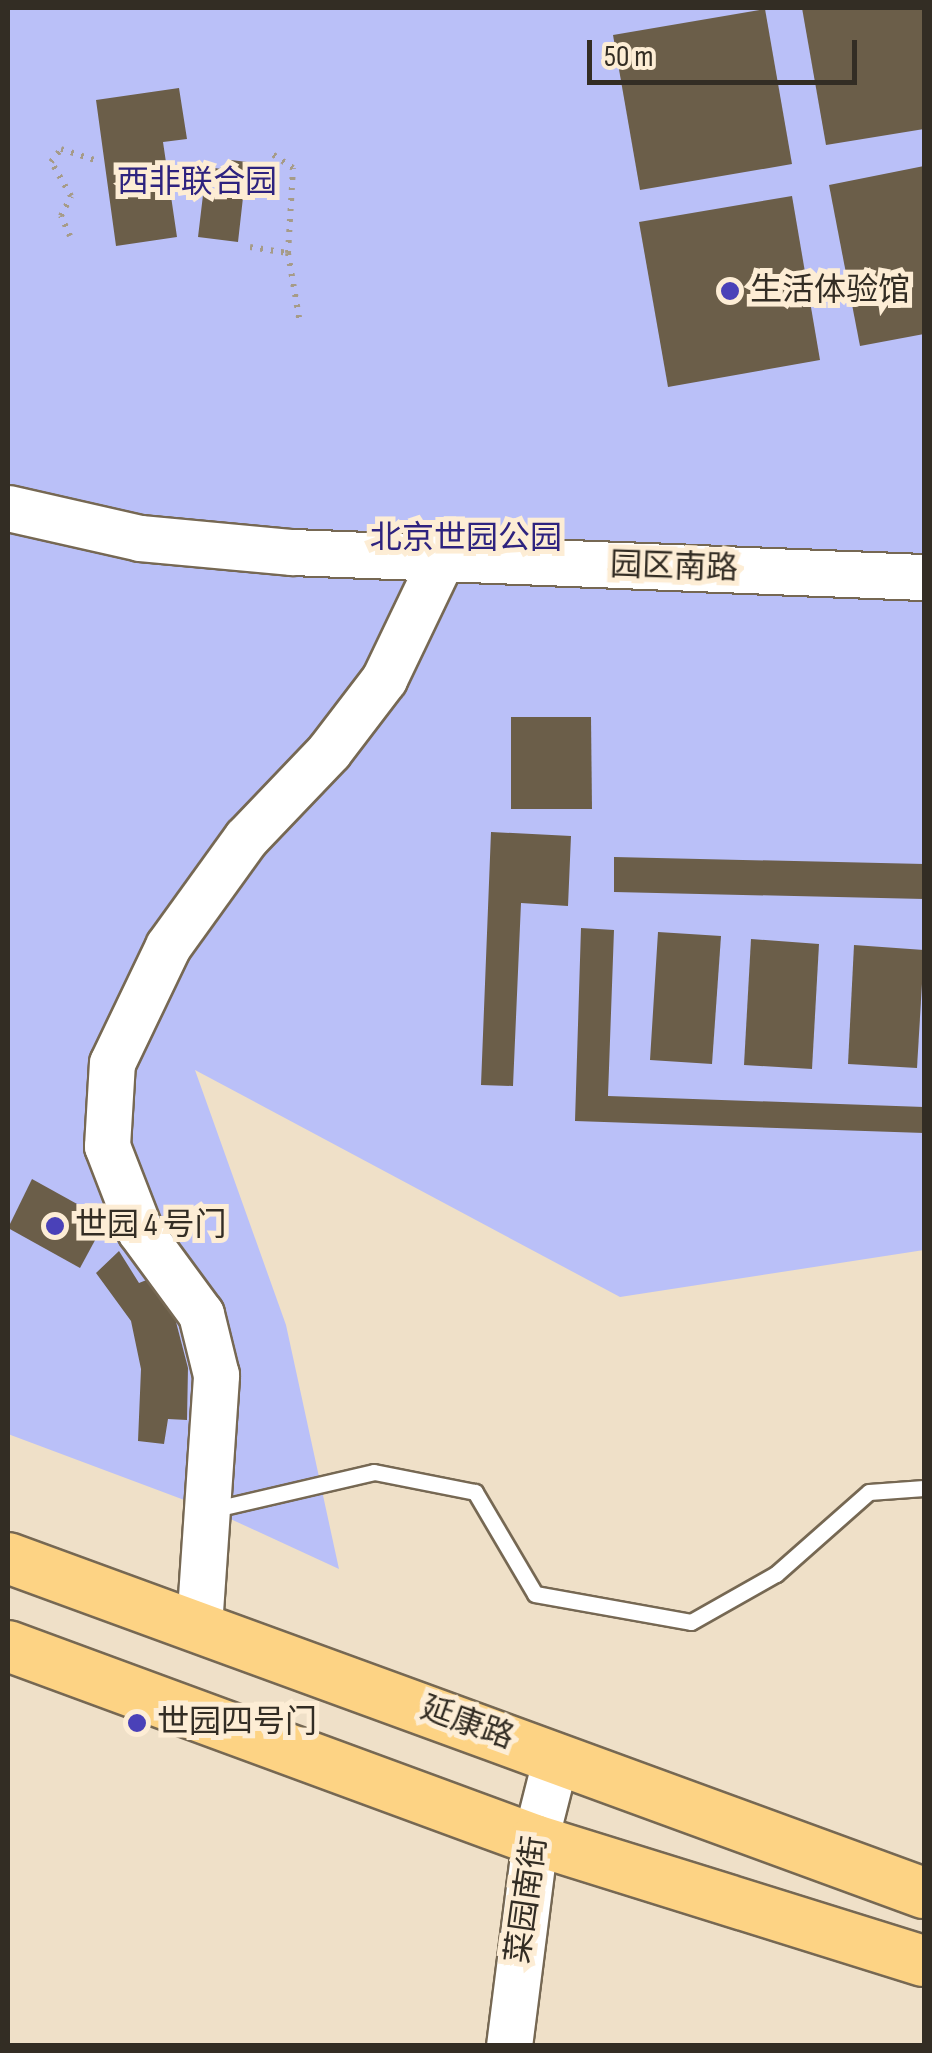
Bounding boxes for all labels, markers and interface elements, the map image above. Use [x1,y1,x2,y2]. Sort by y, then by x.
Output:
scale bar [592,20,862,82]
text: 50 m [604,39,653,75]
park label: 西非联合园 [117,164,277,202]
place label: 生活体验馆 [750,272,910,310]
marker: 生活体验馆 [719,280,741,302]
park label: 北京世园公园 [370,520,562,558]
street label: 园区南路 [609,547,739,589]
place label: 世园 4 号门 [75,1207,227,1245]
marker: 世园 4 号门 [44,1215,66,1237]
street label: 延康路 [415,1690,519,1758]
place label: 世园四号门 [157,1704,317,1742]
marker: 世园四号门 [126,1712,148,1734]
street label: 菜园南街 [500,1834,556,1966]

